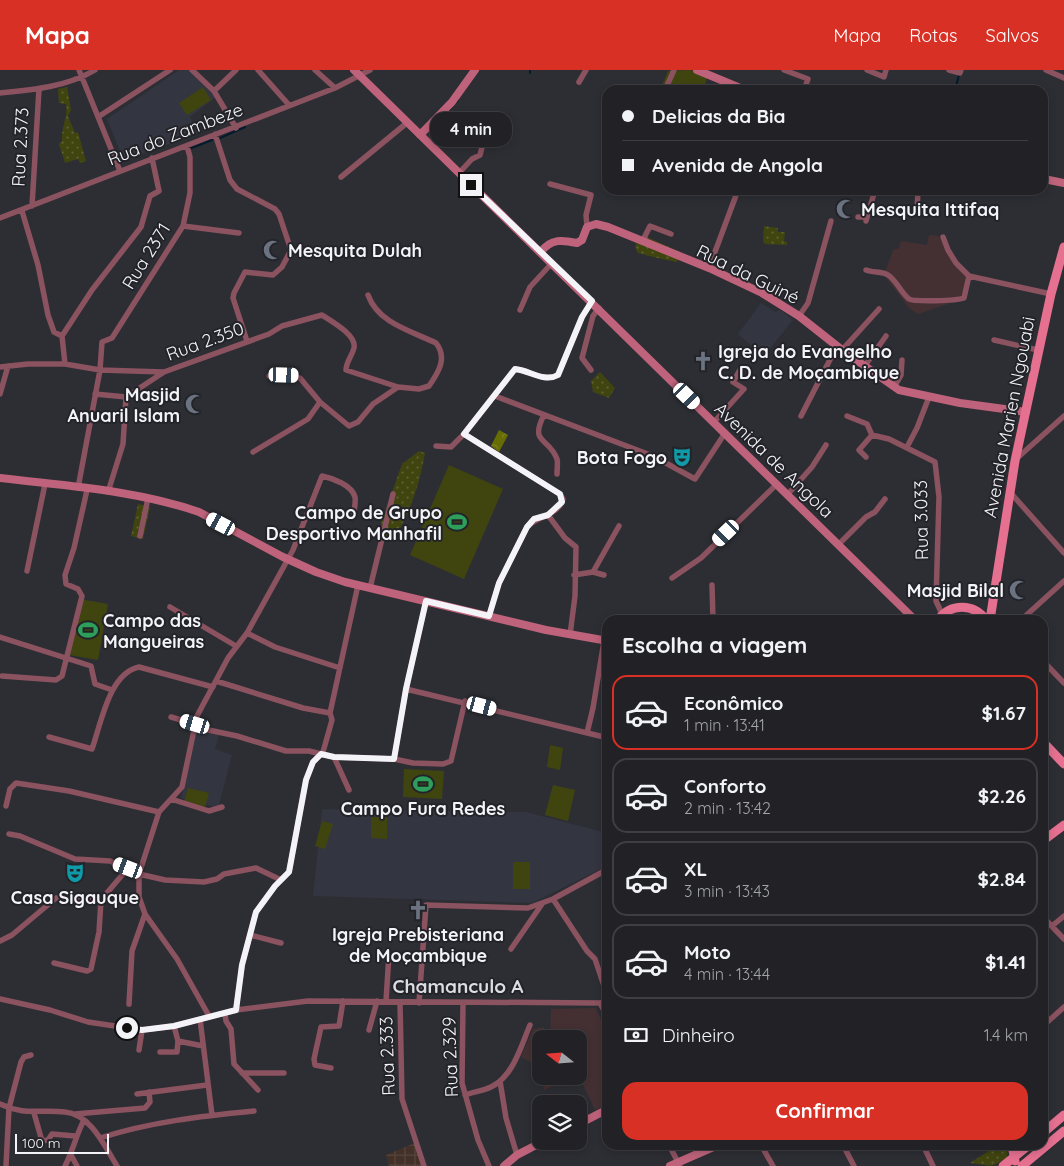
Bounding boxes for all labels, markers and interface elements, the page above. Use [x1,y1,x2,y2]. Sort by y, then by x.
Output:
text: Mapa [25,20,90,50]
text: Mapa [834,24,881,47]
text: Rotas [909,24,958,47]
text: Salvos [986,24,1039,47]
street label: Rua do Zambeze [104,98,246,170]
text: Delicias da Bia [652,104,785,128]
street label: Rua 2.373 [6,107,34,187]
callout: 4 min [430,112,512,148]
text: 4 min [450,119,492,139]
text: Avenida de Angola [652,153,823,177]
route end [460,174,482,196]
mosque icon: Mesquita Ittifaq [835,198,857,220]
place label: Mesquita Ittifaq [861,198,999,221]
street label: Rua 2371 [117,218,175,294]
mosque icon: Mesquita Dulah [262,239,284,261]
place label: Mesquita Dulah [288,239,422,262]
street label: Rua da Guiné [693,239,803,309]
street label: Avenida Marien Ngouabi [978,314,1040,520]
street label: Rua 2.350 [163,316,247,366]
place label: Igreja do Evangelho C. D. de Moçambique [718,340,899,384]
church icon: Igreja do Evangelho C. D. de Moçambique [692,350,714,372]
car [268,367,299,383]
car [670,380,703,412]
place label: Masjid Anuaril Islam [68,383,180,427]
mosque icon: Masjid Anuaril Islam [184,393,206,415]
street label: Avenida de Angola [710,397,838,523]
place label: Bota Fogo [577,446,667,469]
theatre icon: Bota Fogo [671,446,693,468]
street label: Rua 3.033 [909,480,933,560]
place label: Campo de Grupo Desportivo Manhafil [266,501,442,545]
car [204,510,237,538]
sports icon: Campo de Grupo Desportivo Manhafil [446,511,468,533]
car [709,517,742,549]
place label: Masjid Bilal [907,579,1004,602]
mosque icon: Masjid Bilal [1008,579,1030,601]
place label: Campo das Mangueiras [103,609,204,653]
sports icon: Campo das Mangueiras [77,619,99,641]
text: Escolha a viagem [622,631,807,659]
icon: car [624,690,669,735]
text: Econômico [684,691,783,715]
car [465,695,498,717]
text: $1.67 [982,701,1026,725]
car [178,712,211,736]
text: 1 min · 13:41 [684,715,765,735]
sports icon: Campo Fura Redes [412,773,434,795]
icon: car [624,773,669,818]
text: Conforto [684,774,766,798]
text: $2.26 [978,784,1026,808]
place label: Campo Fura Redes [341,797,506,820]
text: 2 min · 13:42 [684,798,771,818]
car [111,856,144,880]
icon: car [624,856,669,901]
text: XL [684,857,707,881]
theatre icon: Casa Sigauque [64,862,86,884]
text: $2.84 [978,867,1026,891]
text: 3 min · 13:43 [684,881,770,901]
place label: Casa Sigauque [11,886,139,909]
church icon: Igreja Prebisteriana de Moçambique [407,899,429,921]
place label: Igreja Prebisteriana de Moçambique [332,923,504,967]
icon: car [624,939,669,984]
text: Moto [684,940,731,964]
text: $1.41 [985,950,1026,974]
text: 4 min · 13:44 [684,964,770,984]
district label: Chamanculo A [392,974,524,998]
street label: Rua 2.333 [374,1016,400,1096]
street label: Rua 2.329 [437,1016,463,1098]
route start [116,1017,138,1039]
icon: cash [622,1021,650,1049]
text: Dinheiro [662,1023,735,1047]
text: 1.4 km [984,1025,1028,1045]
north arrow [532,1030,588,1085]
map controls [532,1030,587,1150]
button: Confirmar [622,1082,1028,1140]
button: layers [532,1095,587,1150]
scale bar [15,1131,109,1154]
text: 100 m [22,1134,60,1152]

